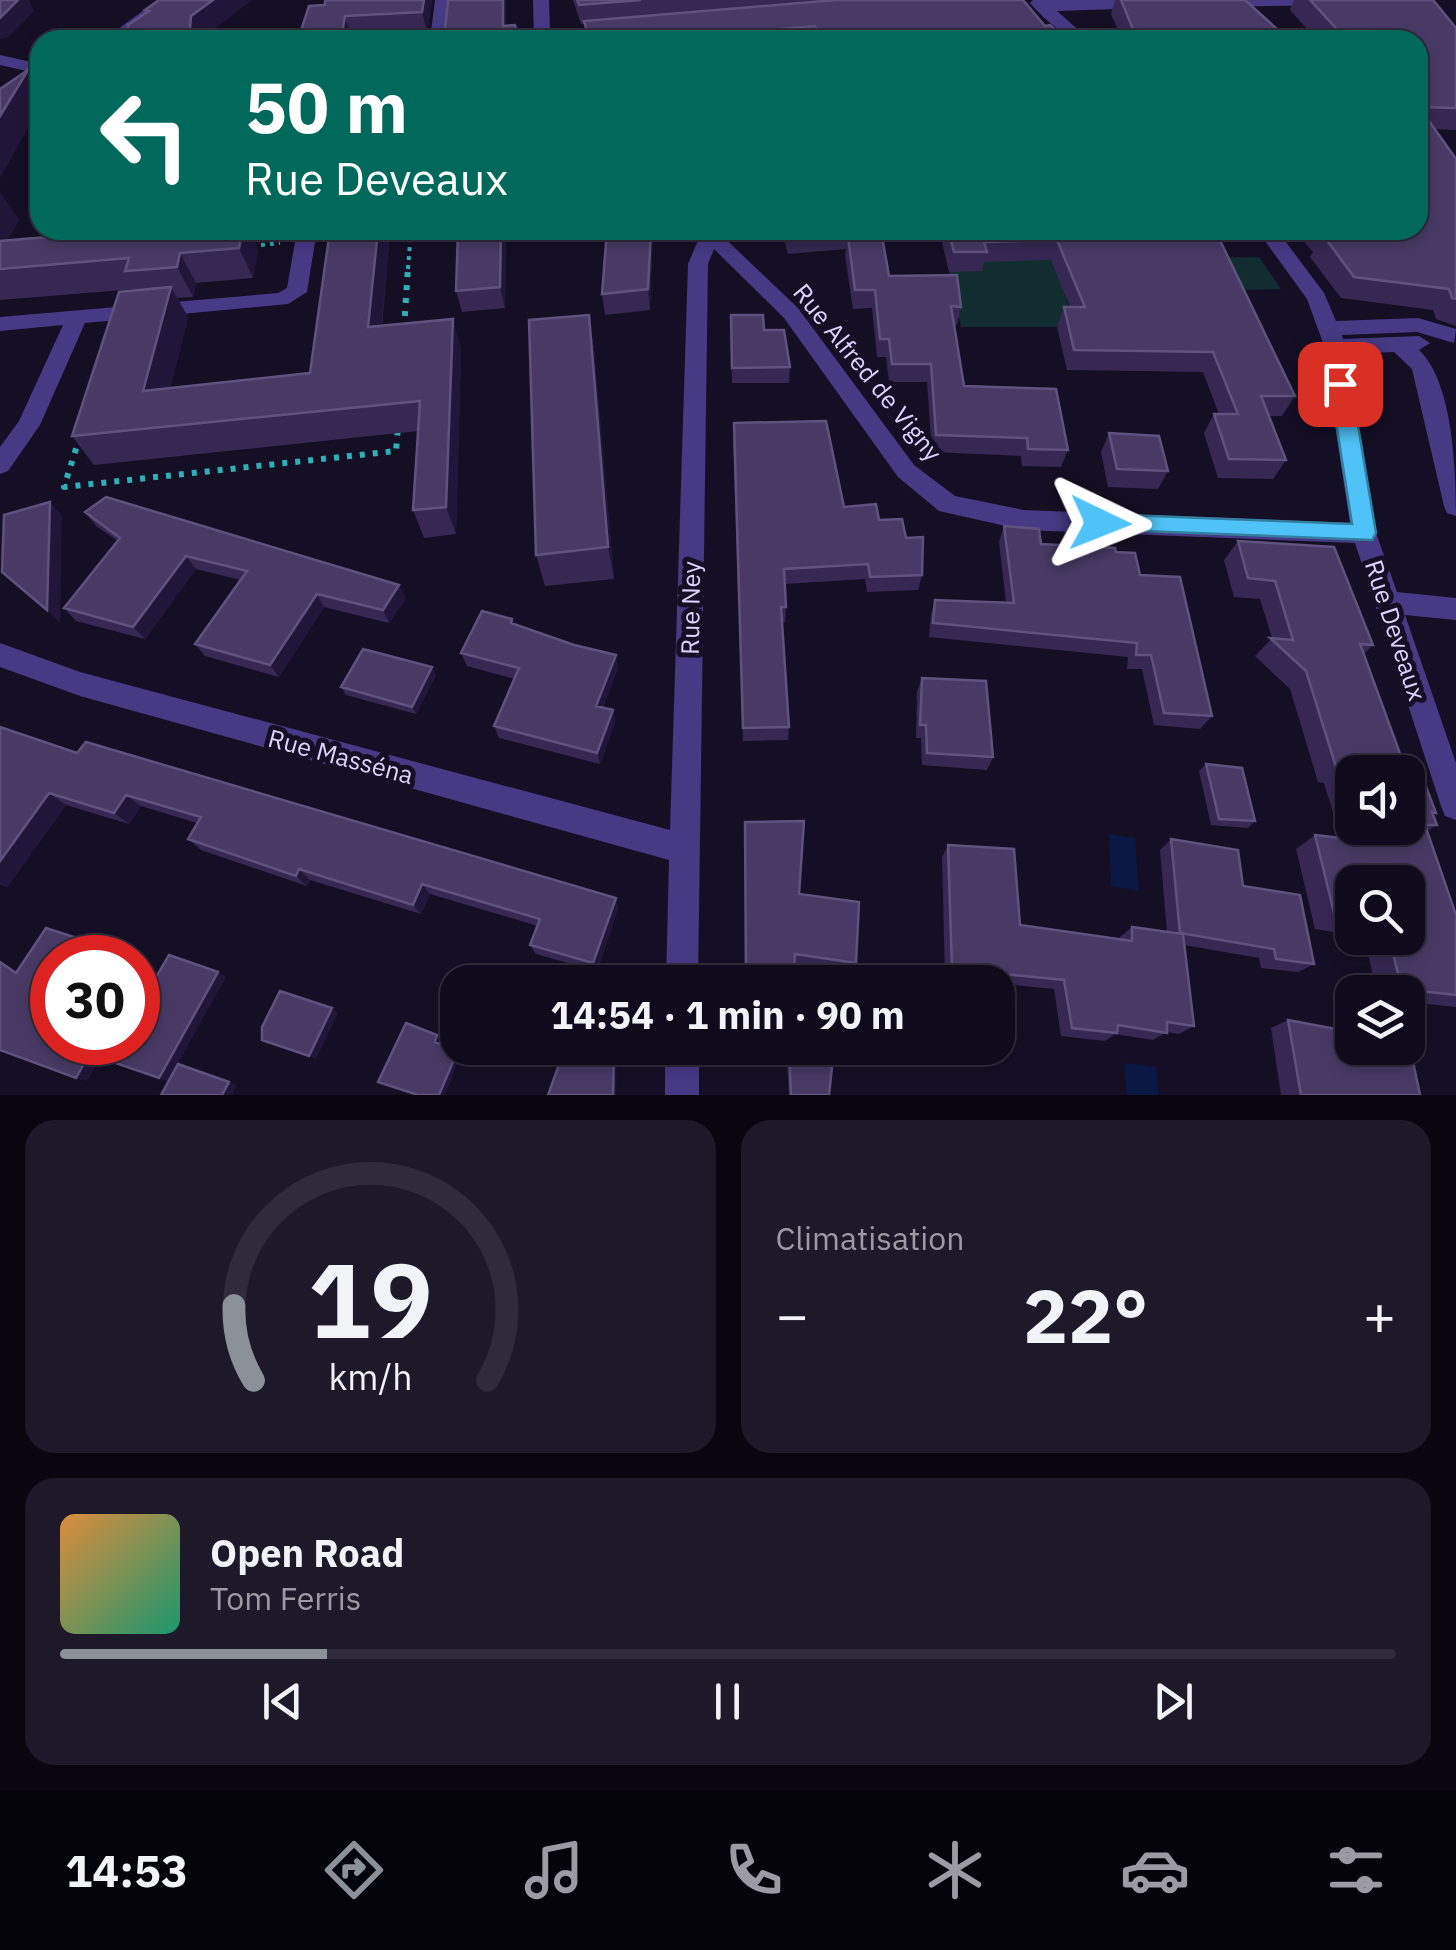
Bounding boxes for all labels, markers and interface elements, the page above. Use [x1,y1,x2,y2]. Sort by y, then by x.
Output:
text: 50 m [245,61,408,152]
icon: left [80,70,210,200]
text: Rue Deveaux [245,149,508,207]
street label: Rue Alfred de Vigny [786,276,950,468]
pin [1298,342,1383,427]
icon: arrive [1313,357,1368,412]
position arrow [1048,471,1152,575]
street label: Rue Deveaux [1358,555,1434,705]
street label: Rue Ney [673,560,707,655]
street label: Rue Masséna [265,721,417,791]
map controls [1335,755,1425,1065]
button: sound [1335,755,1425,845]
button: search [1335,865,1425,955]
speed limit sign: 30 [30,935,160,1065]
button: layers [1335,975,1425,1065]
text: 14:54 · 1 min · 90 m [550,990,905,1039]
text: Climatisation [776,1217,964,1259]
text: 19 [308,1231,433,1367]
text: 22° [1023,1266,1148,1364]
text: − [776,1279,809,1350]
text: + [1363,1279,1396,1350]
text: km/h [328,1353,412,1400]
text: Open Road [210,1528,404,1577]
text: Tom Ferris [210,1577,361,1619]
icon: previous [255,1674,310,1729]
icon: pause [700,1674,755,1729]
icon: next [1146,1674,1201,1729]
icon: directions [319,1835,389,1905]
icon: music [519,1835,589,1905]
icon: phone [719,1835,789,1905]
icon: climate [920,1835,990,1905]
icon: car [1120,1835,1190,1905]
icon: filters [1321,1835,1391,1905]
text: 14:53 [65,1841,188,1899]

